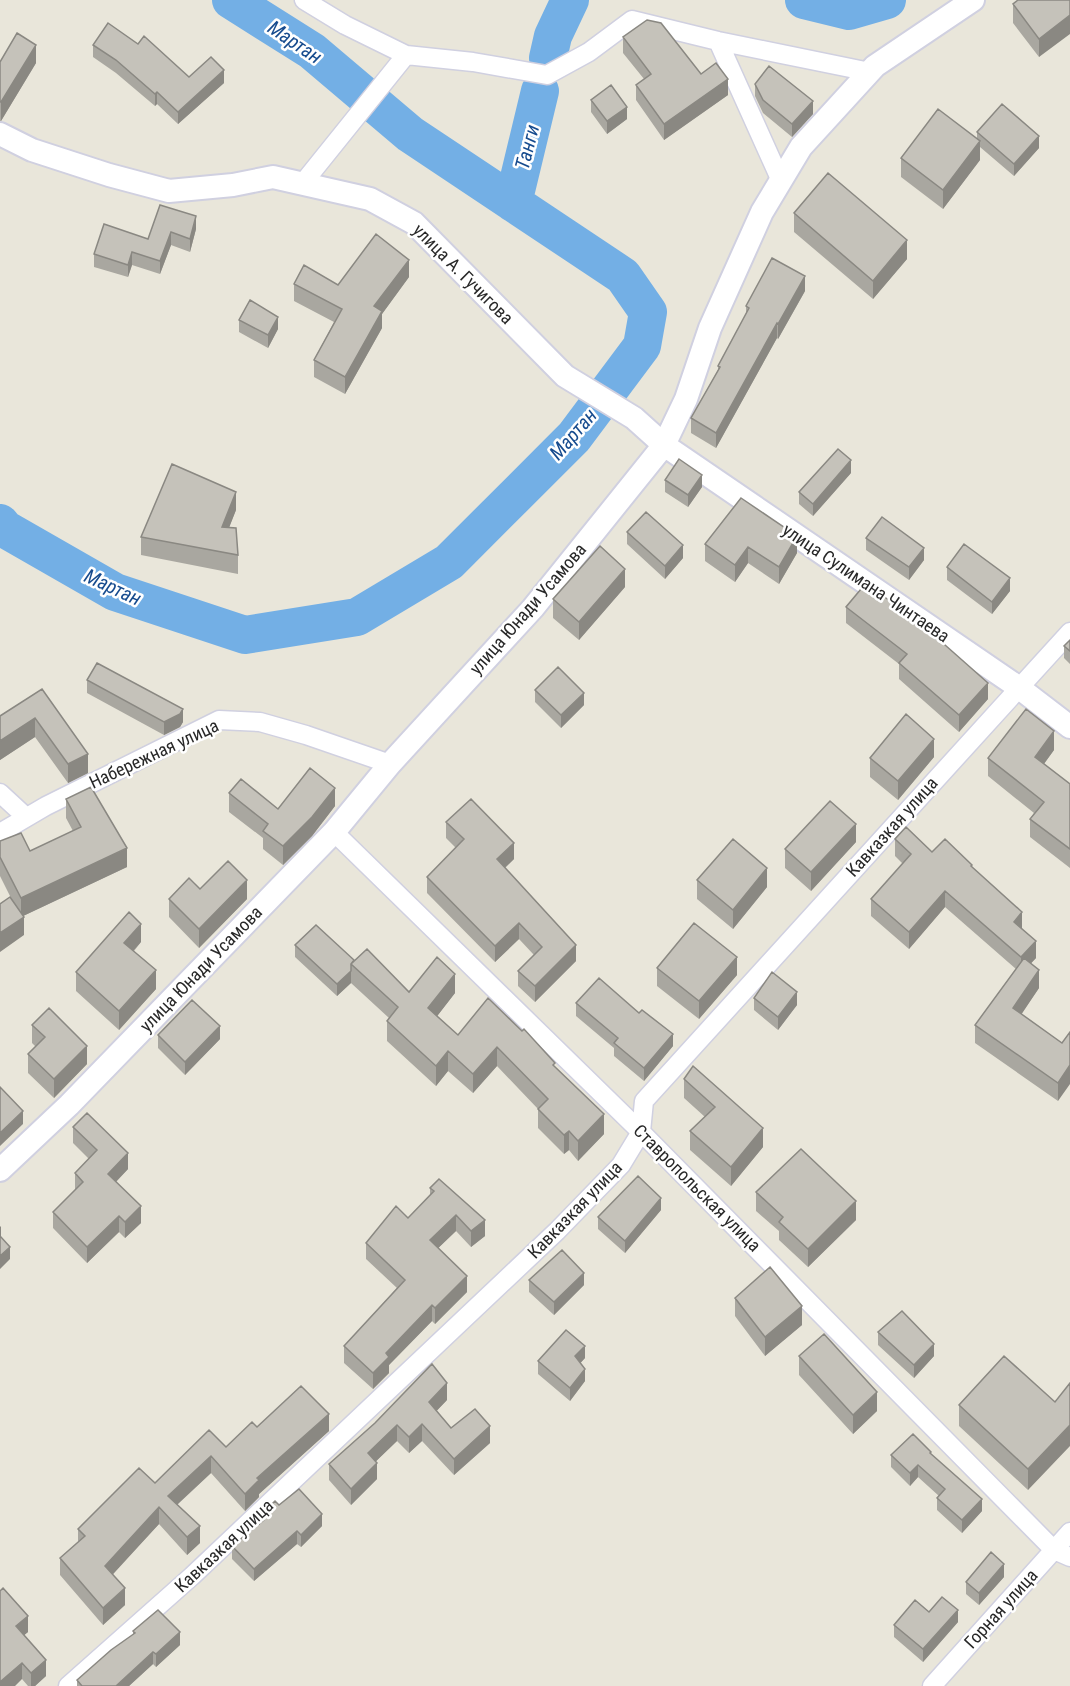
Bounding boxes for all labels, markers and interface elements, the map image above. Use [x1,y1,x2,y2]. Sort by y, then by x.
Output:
water label: Мартан [263,15,327,69]
water label: Танги [510,122,544,172]
street label: улица А. Гучигова [409,219,518,328]
water label: Мартан [544,403,602,465]
street label: улица Сулимана Чинтаева [779,519,954,646]
street label: улица Юнади Усамова [465,539,590,678]
water label: Мартан [81,563,145,611]
street label: Набережная улица [86,714,222,793]
street label: Кавказкая улица [841,773,942,881]
street label: улица Юнади Усамова [135,901,266,1036]
street label: Ставропольская улица [629,1120,765,1256]
street label: Кавказкая улица [523,1157,626,1263]
street label: Кавказкая улица [170,1495,277,1597]
street label: Горная улица [960,1565,1042,1653]

